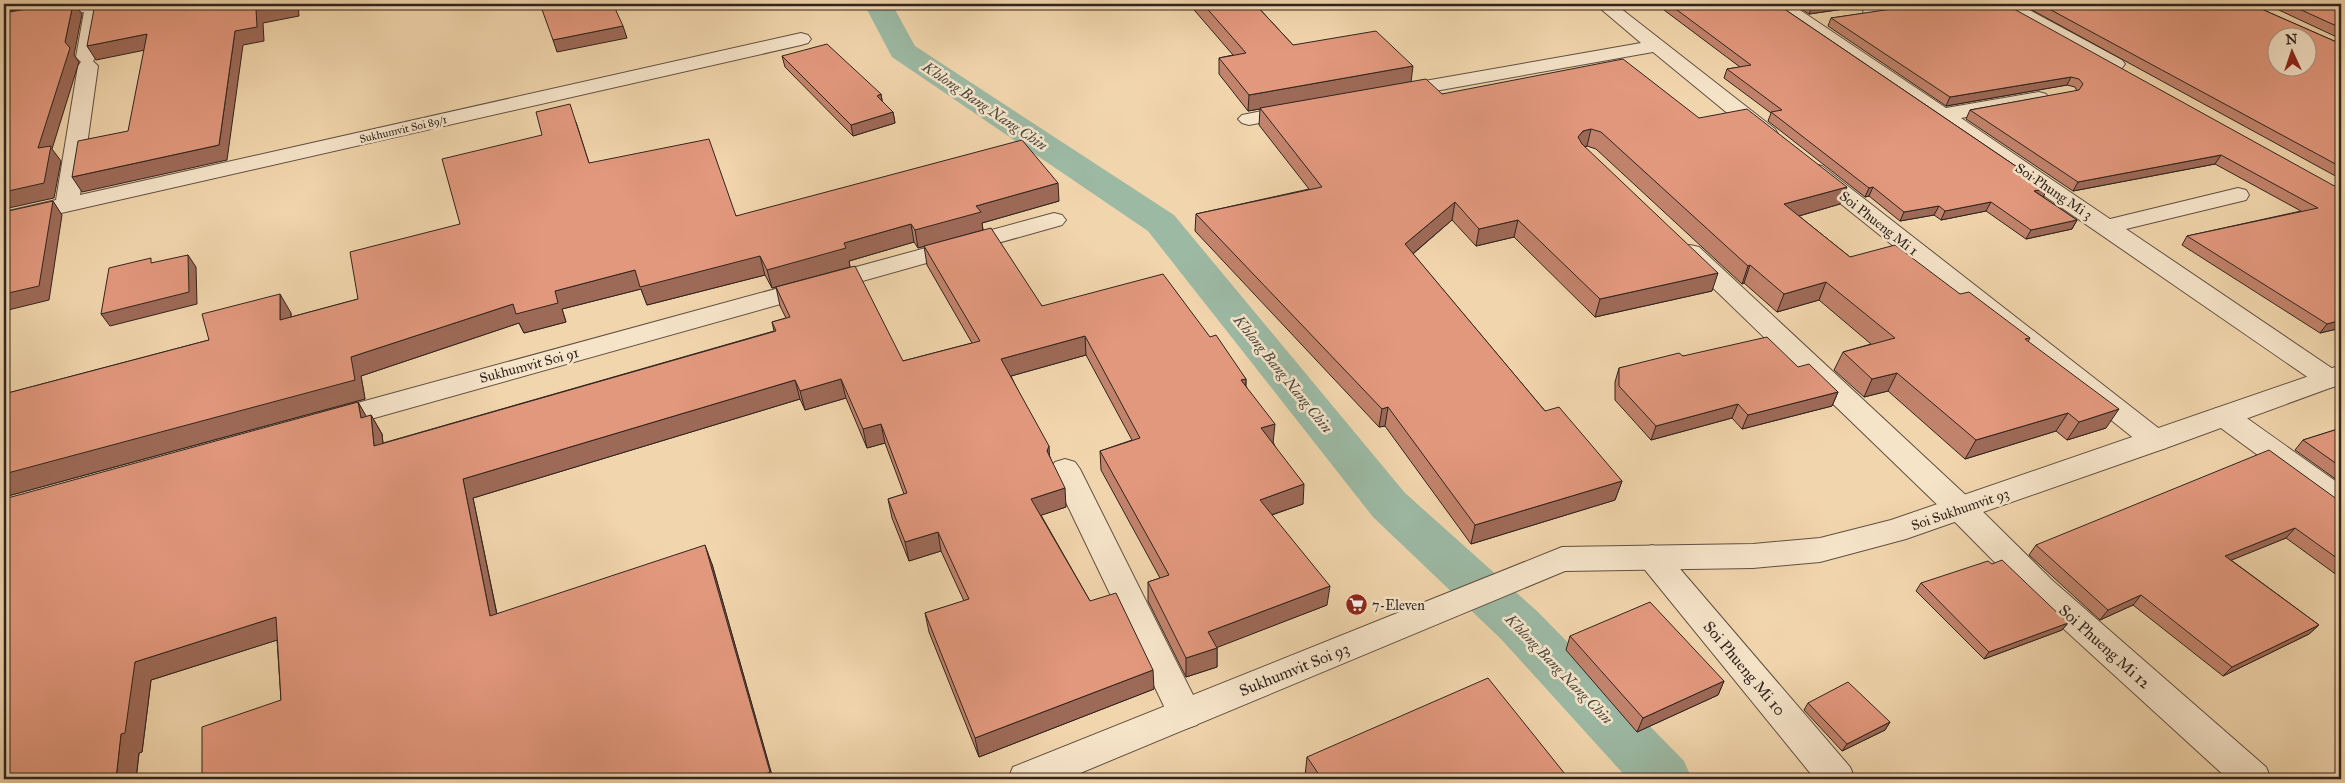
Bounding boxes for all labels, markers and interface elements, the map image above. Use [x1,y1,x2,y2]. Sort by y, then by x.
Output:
north arrow [2268,28,2318,78]
text: N [2285,31,2298,48]
water label: Khlong Bang Nang Chin [919,57,1051,154]
street label: Sukhumvit Soi 89/1 [358,113,448,146]
street label: Soi Phung Mi 3 [2012,159,2095,223]
street label: Soi Phueng Mi 1 [1836,187,1922,260]
water label: Khlong Bang Nang Chin [1229,311,1336,437]
street label: Sukhumvit Soi 91 [478,344,581,387]
street label: Soi Sukhumvit 93 [1909,485,2011,534]
supermarket icon: 7-Eleven [1344,593,1368,617]
place label: 7-Eleven [1372,597,1425,614]
street label: Soi Phueng Mi 12 [2054,600,2154,693]
water label: Khlong Bang Nang Chin [1501,609,1616,728]
street label: Soi Phueng Mi 10 [1699,617,1790,720]
street label: Sukhumvit Soi 93 [1236,639,1352,700]

